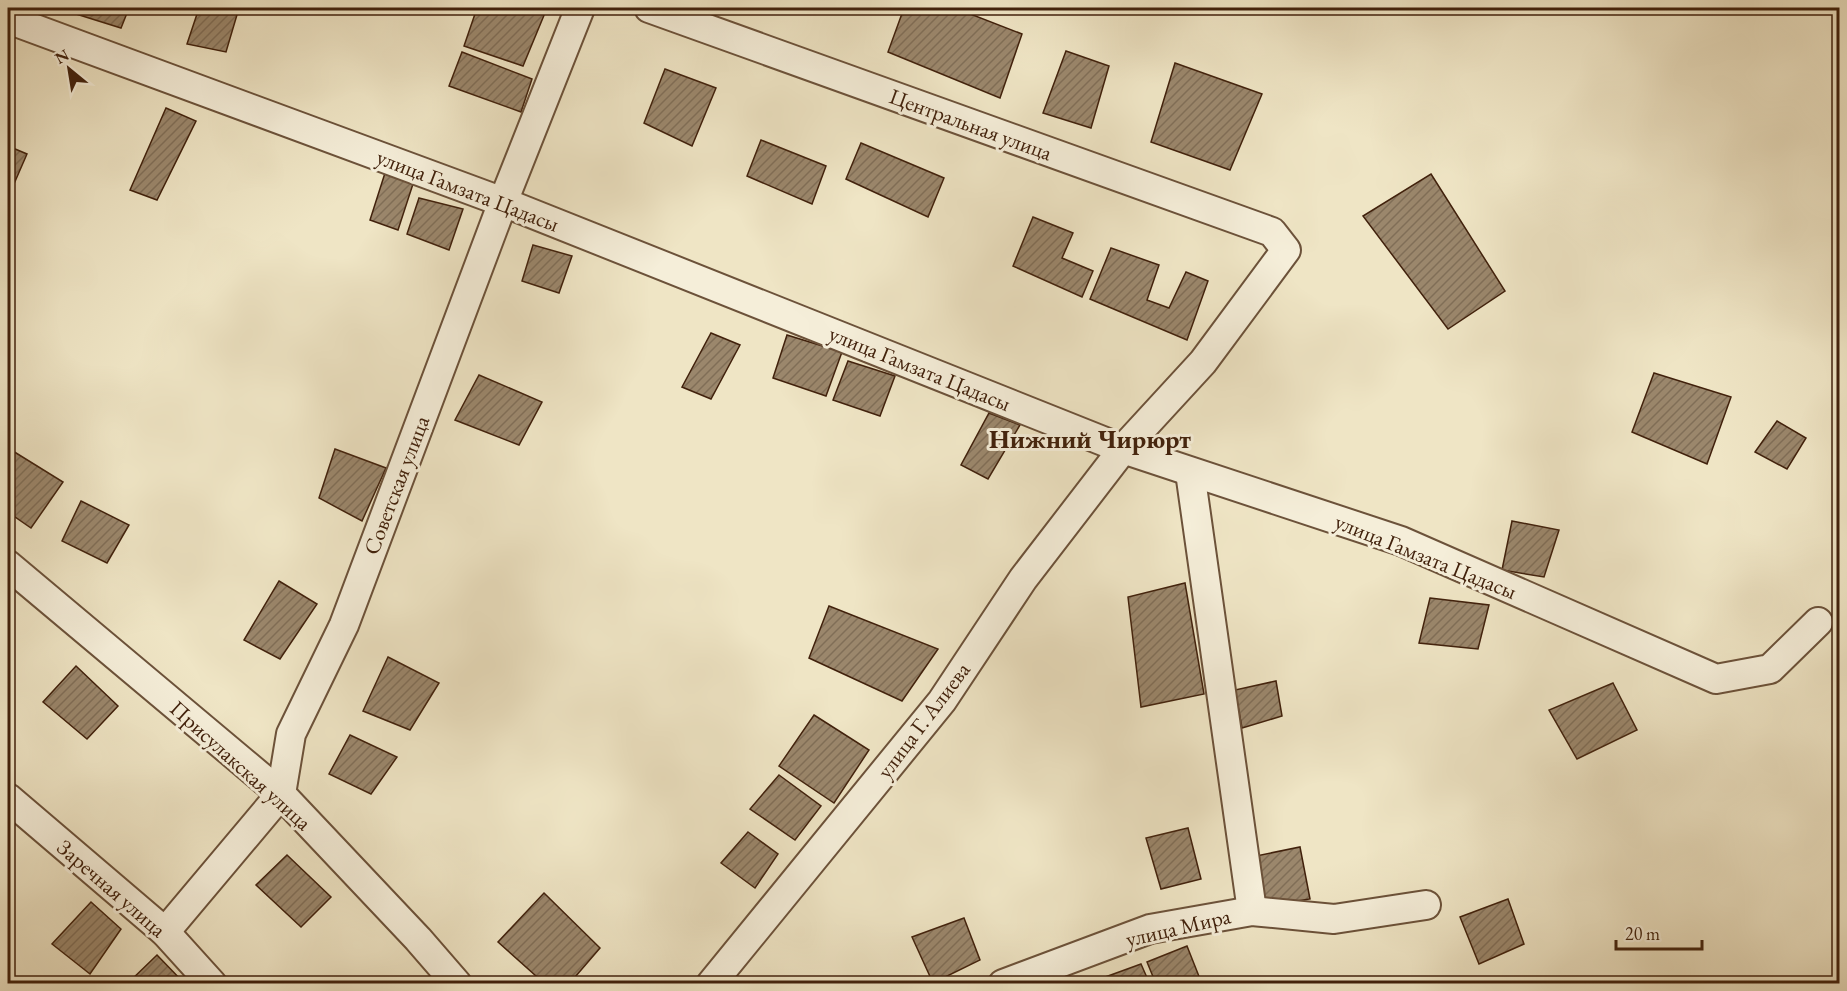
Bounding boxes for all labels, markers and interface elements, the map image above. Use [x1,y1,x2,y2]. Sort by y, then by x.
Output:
north arrow [39,39,99,99]
text: N [51,44,73,69]
street label: Центральная улица [886,82,1056,167]
street label: улица Гамзата Цадасы [372,142,563,239]
street label: улица Гамзата Цадасы [825,319,1015,418]
street label: Советская улица [357,411,436,559]
district label: Нижний Чирюрт [989,422,1191,456]
street label: улица Гамзата Цадасы [1331,507,1521,606]
street label: улица Г. Алиева [870,656,977,784]
street label: Присулакская улица [164,694,318,837]
street label: Заречная улица [51,833,173,944]
street label: улица Мира [1123,901,1234,954]
scale bar [1616,913,1702,951]
text: 20 m [1625,922,1660,945]

